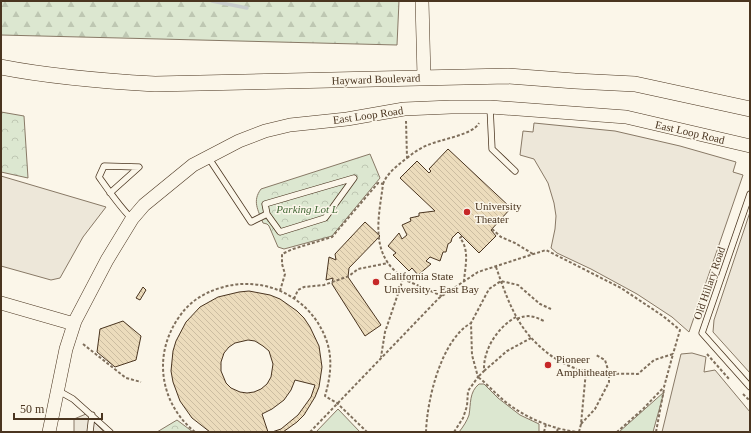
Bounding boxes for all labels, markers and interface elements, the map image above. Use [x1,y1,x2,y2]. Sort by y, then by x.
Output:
street label: Hayward Boulevard [331,71,421,87]
street label: East Loop Road [332,104,404,126]
street label: East Loop Road [654,118,726,146]
place label: University Theater [475,200,522,225]
park label: Parking Lot L [275,203,338,215]
marker: University Theater [462,207,472,217]
street label: Old Hillary Road [691,244,727,321]
place label: California State University - East Bay [384,270,480,295]
marker: California State University - East Bay [371,277,381,287]
place label: Pioneer Amphitheater [556,353,617,378]
marker: Pioneer Amphitheater [543,360,553,370]
scale bar [14,395,102,421]
text: 50 m [20,402,45,416]

